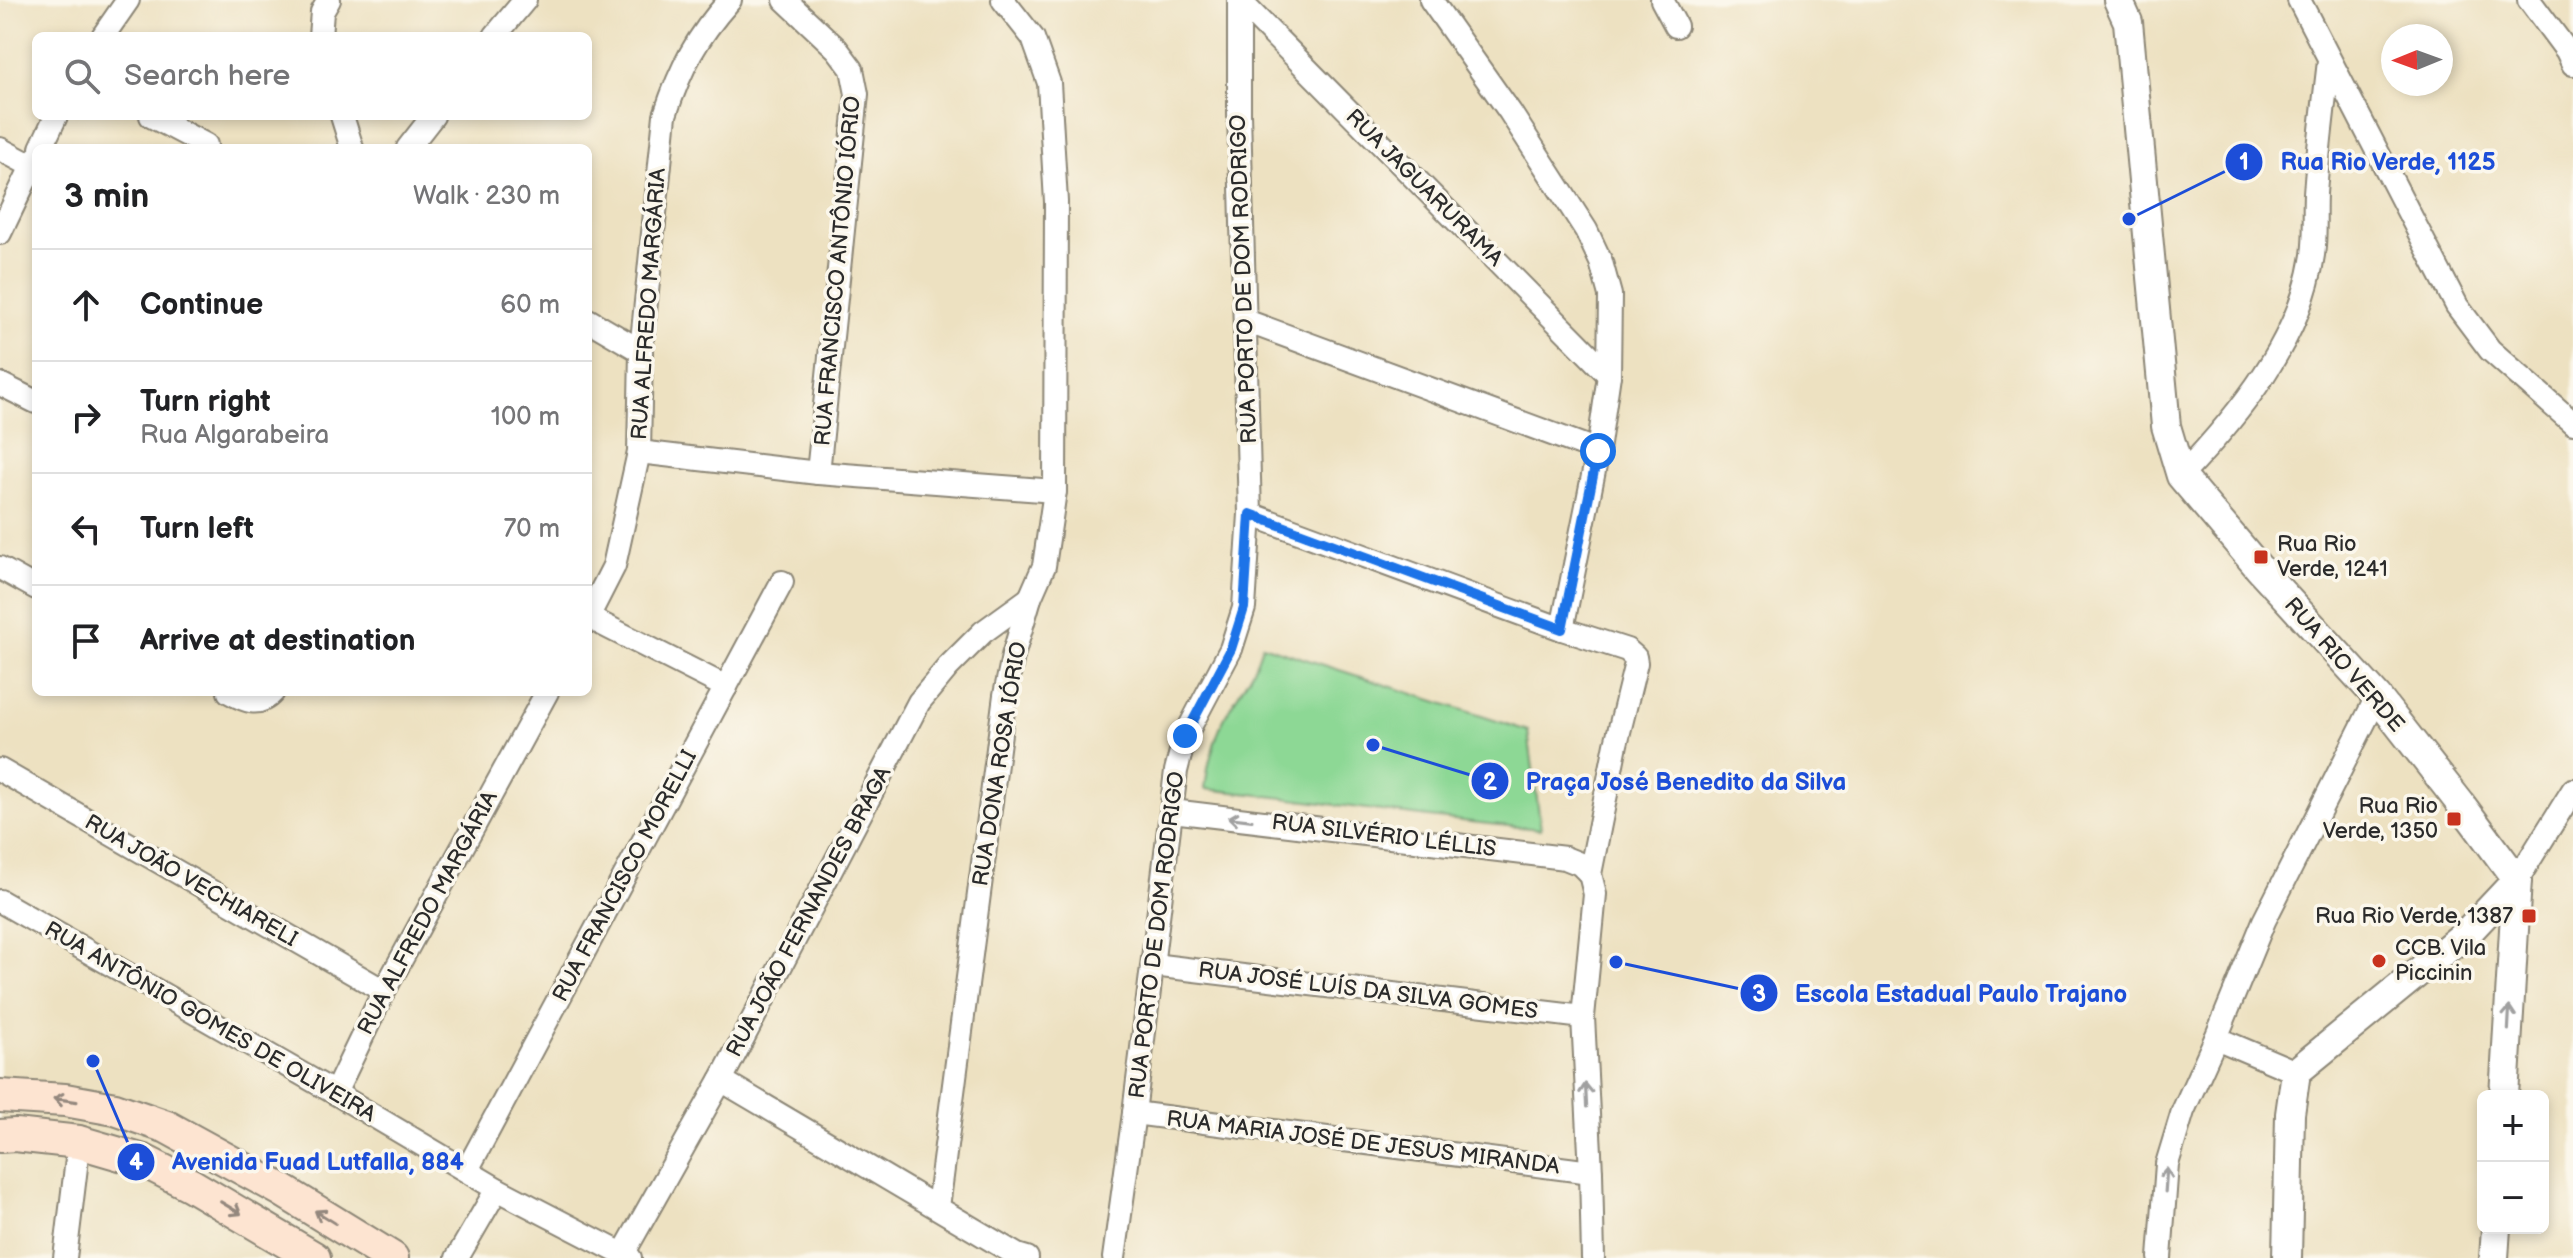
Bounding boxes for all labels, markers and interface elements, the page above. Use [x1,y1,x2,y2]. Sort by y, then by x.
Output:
north arrow [2381,24,2453,96]
search box [32,32,592,120]
icon: search [60,54,104,98]
text: Search here [124,58,290,94]
street label: RUA FRANCISCO ANTÔNIO IÓRIO [808,95,867,447]
street label: RUA JAGUARURAMA [1340,104,1509,273]
street label: RUA PORTO DE DOM RODRIGO [1225,114,1263,444]
callout: Rua Rio Verde, 1125 [2224,138,2512,186]
text: 1 [2239,148,2249,177]
text: Rua Rio Verde, 1125 [2280,148,2496,177]
street label: RUA ALFREDO MARGÁRIA [625,167,672,441]
text: 3 min [64,176,149,217]
text: Walk · 230 m [413,181,560,212]
icon: ahead [64,283,108,327]
text: Continue [140,287,263,323]
text: 60 m [500,290,560,321]
text: Turn right [140,384,271,420]
icon: right [64,395,108,439]
text: 100 m [491,402,560,433]
text: Rua Algarabeira [140,420,329,451]
route start [1580,433,1616,469]
icon: left [64,507,108,551]
text: Turn left [140,511,254,547]
text: 70 m [503,514,560,545]
place label: Rua Rio Verde, 1241 [2277,531,2388,583]
marker: Rua Rio Verde, 1241 [2252,548,2270,566]
street label: RUA RIO VERDE [2278,592,2410,738]
icon: arrive [64,619,108,663]
text: Arrive at destination [140,623,416,659]
street label: RUA DONA ROSA IÓRIO [966,640,1033,888]
route end [1167,718,1203,754]
street label: RUA FRANCISCO MORELLI [547,745,703,1007]
callout: Praça José Benedito da Silva [1470,757,1862,805]
street label: RUA JOÃO FERNANDES BRAGA [721,762,897,1062]
text: 2 [1483,768,1498,797]
text: Praça José Benedito da Silva [1526,768,1846,797]
street label: RUA PORTO DE DOM RODRIGO [1124,770,1190,1100]
street label: RUA ALFREDO MARGÁRIA [351,786,504,1039]
place label: Rua Rio Verde, 1350 [2323,793,2438,845]
street label: RUA SILVÉRIO LÉLLIS [1270,808,1498,863]
street label: RUA JOÃO VECHIARELI [80,809,302,953]
marker: Rua Rio Verde, 1350 [2445,810,2463,828]
one-way arrow [1227,811,1254,826]
place label: Rua Rio Verde, 1387 [2315,903,2513,930]
marker: Rua Rio Verde, 1387 [2520,907,2538,925]
street label: RUA ANTÔNIO GOMES DE OLIVEIRA [40,915,381,1128]
place label: CCB. Vila Piccinin [2395,935,2486,987]
marker: CCB. Vila Piccinin [2370,952,2388,970]
street label: RUA JOSÉ LUÍS DA SILVA GOMES [1197,956,1540,1025]
callout: Escola Estadual Paulo Trajano [1739,969,2143,1017]
text: 3 [1752,980,1766,1009]
text: Escola Estadual Paulo Trajano [1795,980,2127,1009]
one-way arrow [2502,1005,2517,1032]
one-way arrow [1578,1082,1593,1109]
map controls [2477,1090,2549,1234]
button: + [2477,1090,2549,1162]
one-way arrow [53,1092,78,1107]
street label: RUA MARIA JOSÉ DE JESUS MIRANDA [1165,1104,1562,1181]
callout: Avenida Fuad Lutfalla, 884 [116,1138,480,1186]
text: 4 [129,1148,143,1177]
text: Avenida Fuad Lutfalla, 884 [171,1148,464,1177]
button: − [2477,1162,2549,1234]
one-way arrow [2159,1167,2174,1194]
one-way arrow [219,1201,242,1217]
one-way arrow [315,1209,337,1225]

